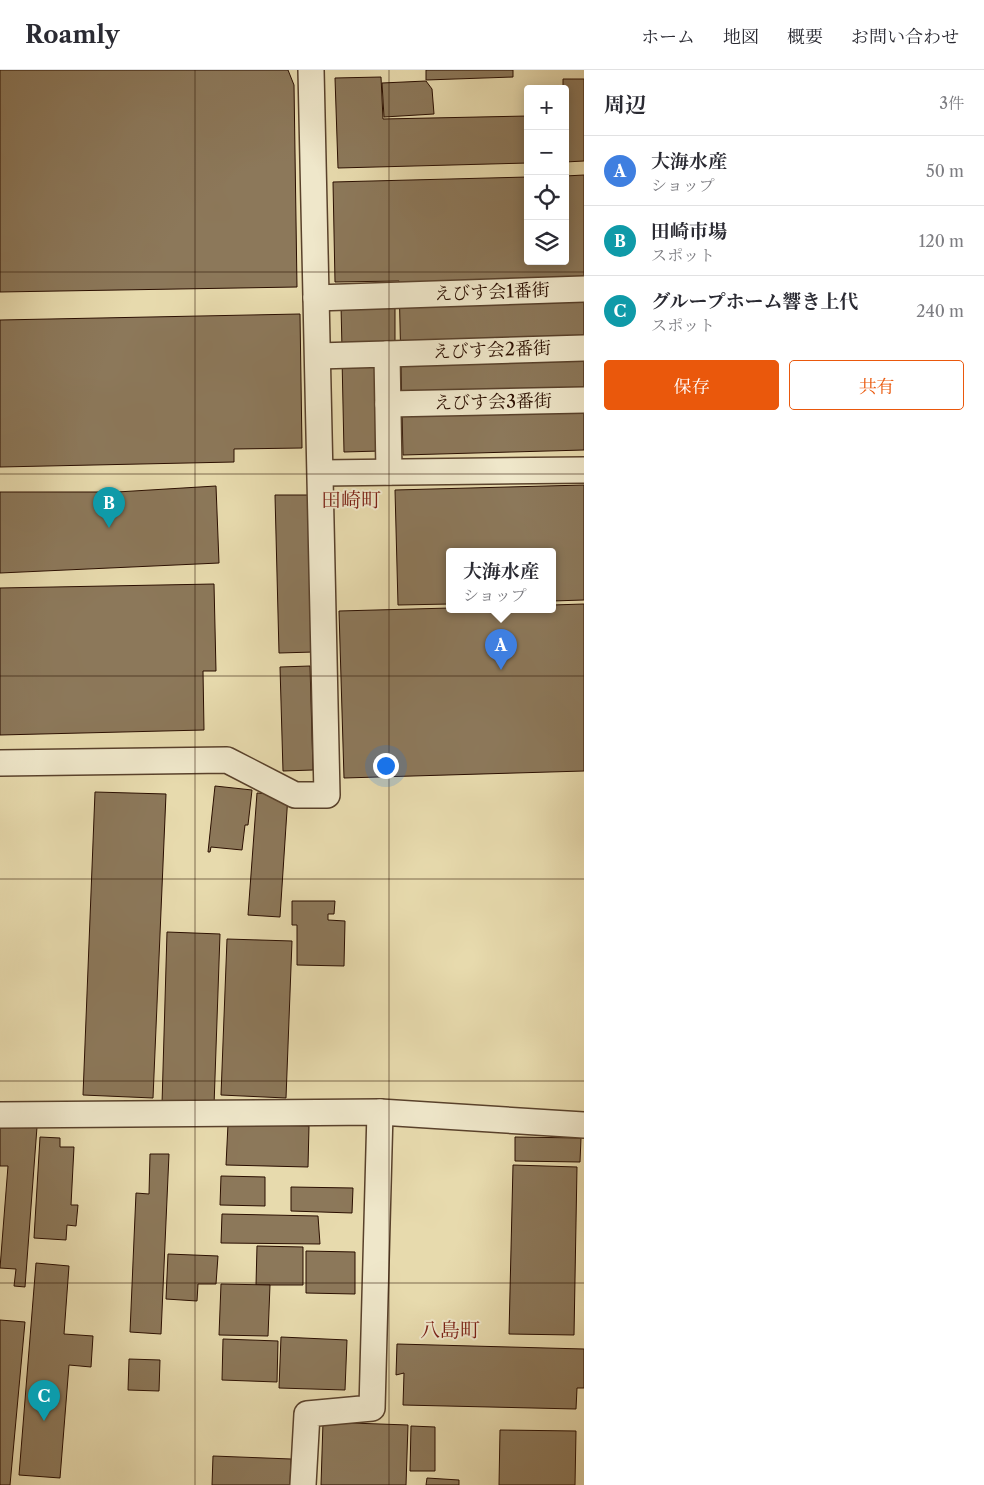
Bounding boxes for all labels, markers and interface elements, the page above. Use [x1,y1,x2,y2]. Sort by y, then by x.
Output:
text: Roamly [25,20,119,49]
text: ホーム [641,26,695,48]
text: 地図 [723,26,759,48]
text: 概要 [787,26,823,48]
text: お問い合わせ [851,26,959,48]
map controls [524,85,569,265]
button: + [524,85,569,130]
text: 周辺 [604,92,646,117]
text: 3件 [939,93,964,113]
button: − [524,130,569,175]
text: 大海水産 [651,150,727,173]
text: A [614,161,626,181]
text: 50 m [926,161,964,181]
button: locate [524,175,569,220]
text: ショップ [651,175,715,195]
button: layers [524,220,569,265]
text: 田崎市場 [651,220,727,243]
text: B [614,231,626,251]
text: 120 m [919,231,964,251]
text: スポット [651,245,715,265]
street label: えびす会1番街 [434,279,550,305]
text: グループホーム響き上代 [651,290,858,313]
text: C [614,301,626,321]
text: 240 m [916,301,964,321]
text: スポット [651,315,715,335]
street label: えびす会2番街 [432,337,552,363]
button: 保存 [604,360,779,410]
button: 共有 [789,360,964,410]
street label: えびす会3番街 [434,390,552,414]
pin: B [93,487,125,528]
district label: 田崎町 [321,488,381,512]
popup [446,548,556,613]
text: 大海水産 [463,560,539,583]
text: ショップ [463,585,527,605]
pin: A [485,629,517,670]
your location [373,753,399,779]
district label: 八島町 [420,1318,480,1342]
pin: C [28,1380,60,1421]

